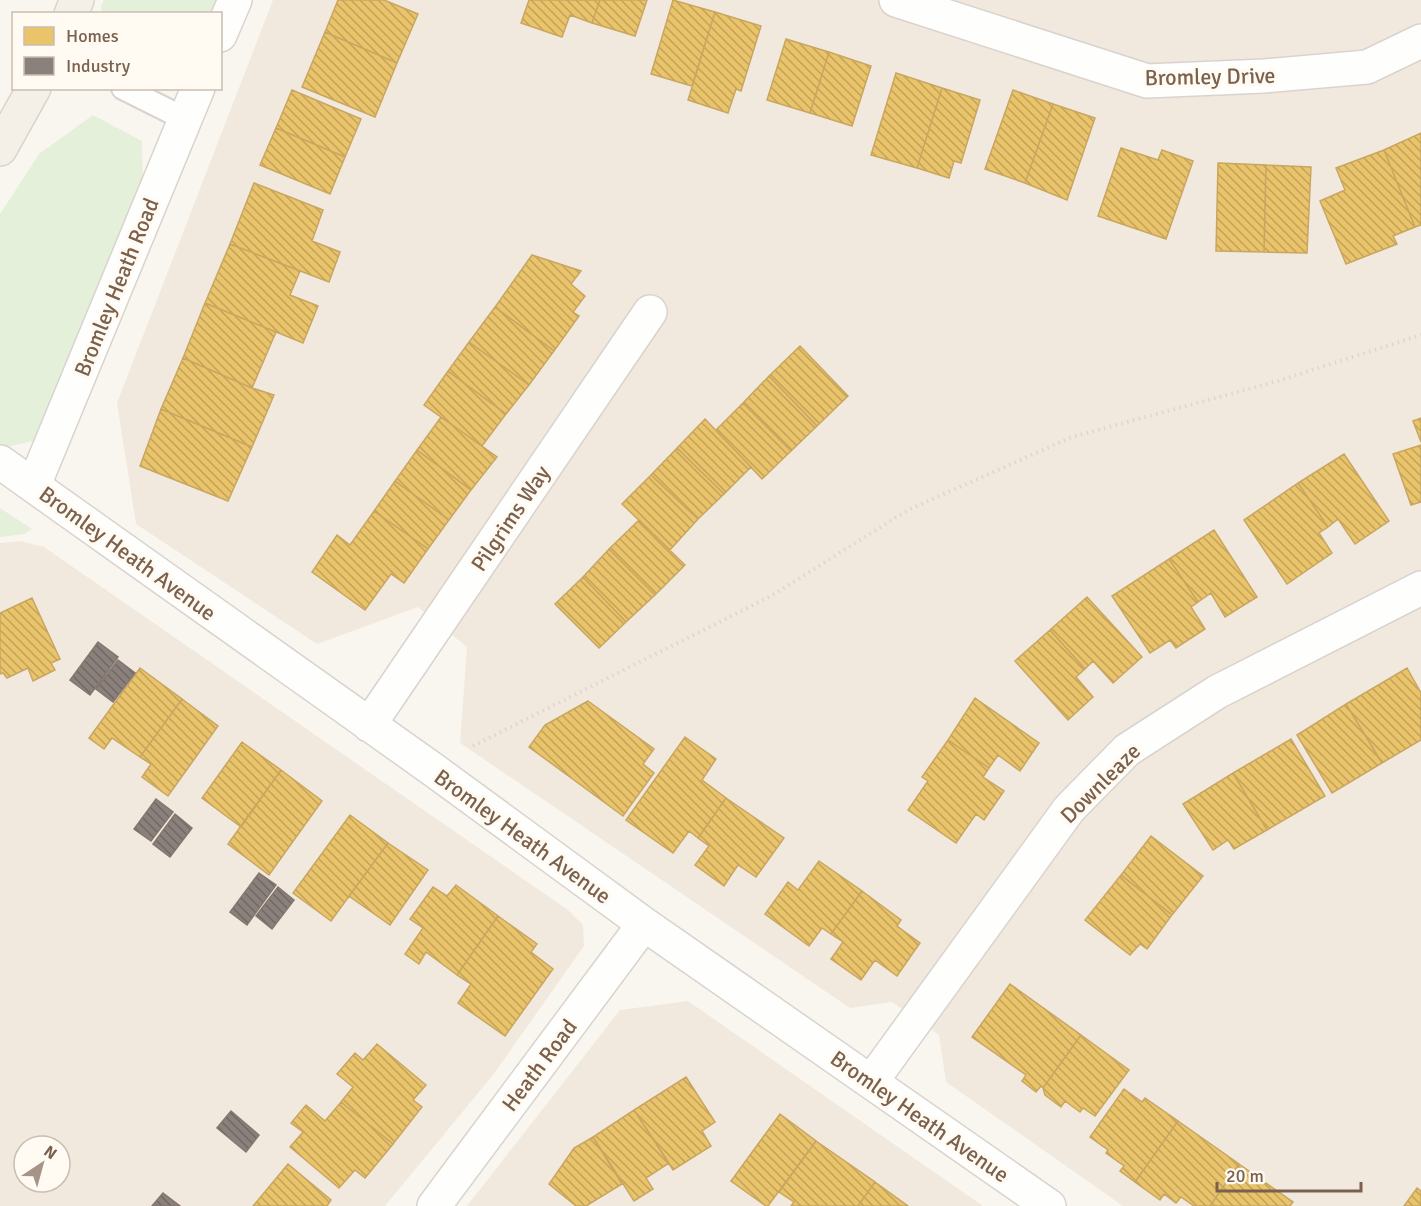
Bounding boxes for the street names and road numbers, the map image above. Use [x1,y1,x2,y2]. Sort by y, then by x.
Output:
street label: Bromley Drive [1144,62,1276,91]
street label: Bromley Heath Road [68,194,165,380]
street label: Pilgrims Way [465,460,556,576]
street label: Bromley Heath Avenue [34,480,221,627]
street label: Downleaze [1055,738,1146,829]
street label: Bromley Heath Avenue [429,763,616,910]
street label: Heath Road [496,1014,583,1117]
street label: Bromley Heath Avenue [825,1045,1014,1188]

